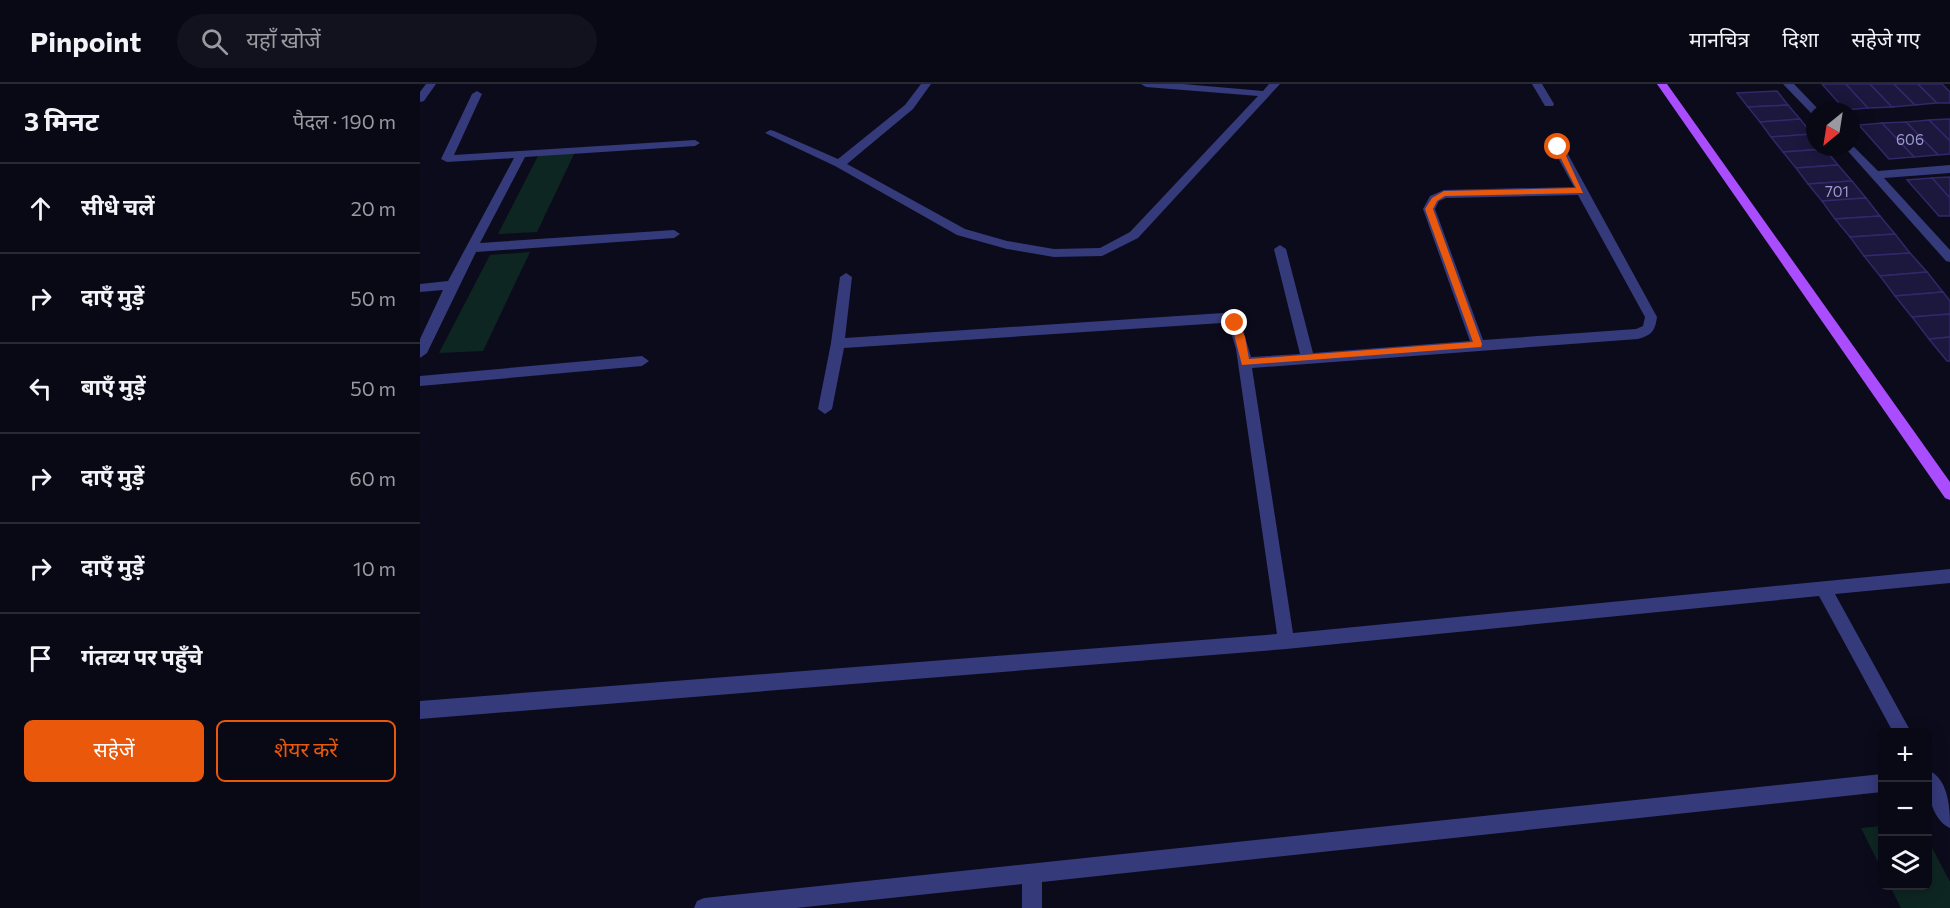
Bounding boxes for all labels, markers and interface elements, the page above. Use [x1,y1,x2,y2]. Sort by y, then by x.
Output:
search box [177,14,597,68]
text: Pinpoint [30,24,141,58]
icon: search [198,25,231,58]
text: यहाँ खोजें [246,26,321,53]
text: मानचित्र [1689,26,1749,51]
text: दिशा [1782,26,1819,51]
text: सहेजे गए [1852,26,1920,51]
north arrow [1806,102,1860,156]
text: 3 मिनट [24,105,99,136]
text: पैदल · 190 m [293,109,396,133]
house number: 606 [1896,130,1924,148]
route start [1544,133,1570,159]
house number: 701 [1825,182,1849,200]
icon: ahead [24,192,57,225]
text: सीधे चलें [81,193,155,220]
text: 20 m [351,196,396,220]
icon: right [24,282,57,315]
text: दाएँ मुड़ें [81,283,144,310]
text: 50 m [350,286,396,310]
route end [1221,309,1247,335]
icon: left [24,372,57,405]
text: बाएँ मुड़ें [81,373,146,400]
text: 50 m [350,376,396,400]
icon: right [24,462,57,495]
text: दाएँ मुड़ें [81,463,144,490]
text: 60 m [350,466,396,490]
icon: right [24,552,57,585]
text: दाएँ मुड़ें [81,553,144,580]
text: 10 m [353,556,396,580]
icon: arrive [24,642,57,675]
text: गंतव्य पर पहुँचे [81,643,203,670]
button: सहेजें [24,720,204,782]
button: शेयर करें [216,720,396,782]
map controls [1878,728,1932,890]
button: + [1878,728,1932,782]
button: − [1878,782,1932,836]
button: layers [1878,836,1932,890]

